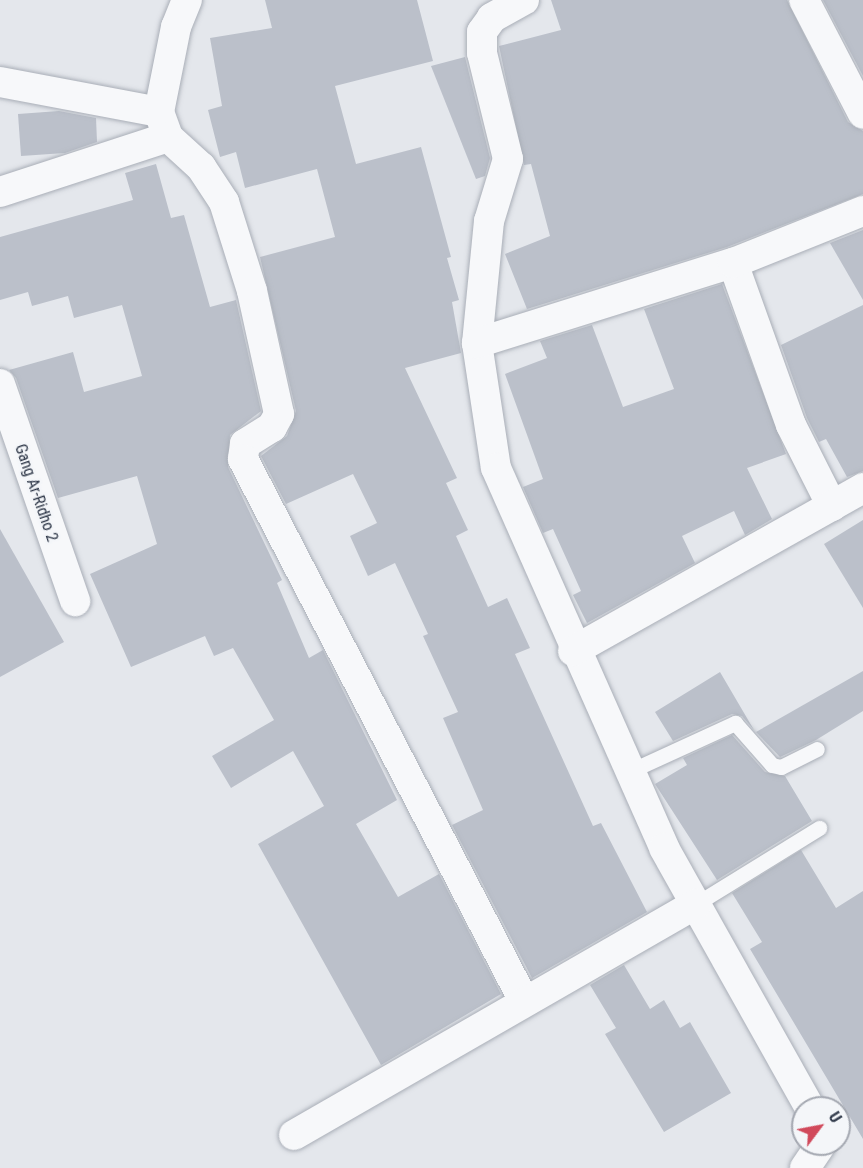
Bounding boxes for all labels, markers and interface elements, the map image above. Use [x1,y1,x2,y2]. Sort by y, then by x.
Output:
street label: Gang Ar-Ridho 2 [10,442,62,544]
north arrow [791,1096,851,1156]
text: U [825,1108,845,1126]

